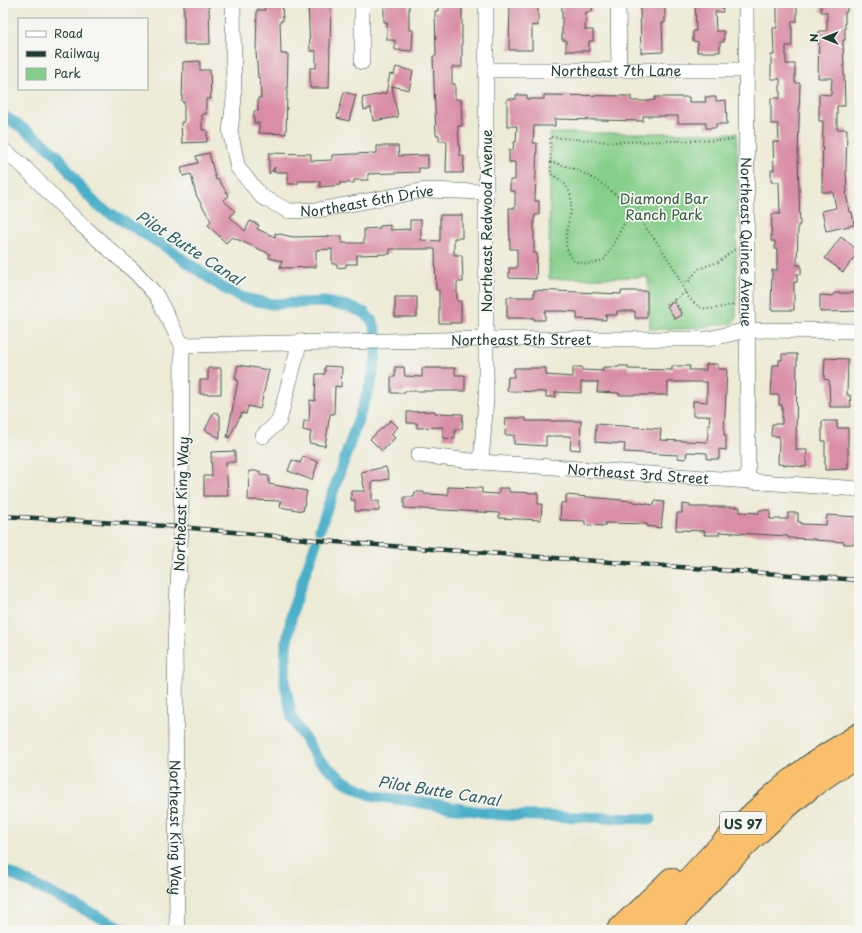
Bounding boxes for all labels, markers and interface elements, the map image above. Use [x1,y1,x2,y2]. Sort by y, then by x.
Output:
legend [18,18,148,90]
north arrow [804,18,844,58]
text: Road [54,24,83,42]
text: N [805,33,822,42]
text: Railway [54,44,100,62]
street label: Northeast 7th Lane [551,60,682,81]
text: Park [54,64,81,82]
street label: Northeast Redwood Avenue [476,129,497,313]
street label: Northeast Quince Avenue [736,157,758,327]
street label: Northeast 6th Drive [300,180,434,221]
park label: Diamond Bar Ranch Park [620,188,709,225]
water label: Pilot Butte Canal [132,204,250,292]
street label: Northeast 5th Street [451,328,591,350]
street label: Northeast King Way [168,436,194,572]
street label: Northeast 3rd Street [567,458,710,489]
street label: Northeast King Way [165,760,187,895]
water label: Pilot Butte Canal [376,769,504,811]
road number: US 97 [720,812,766,834]

